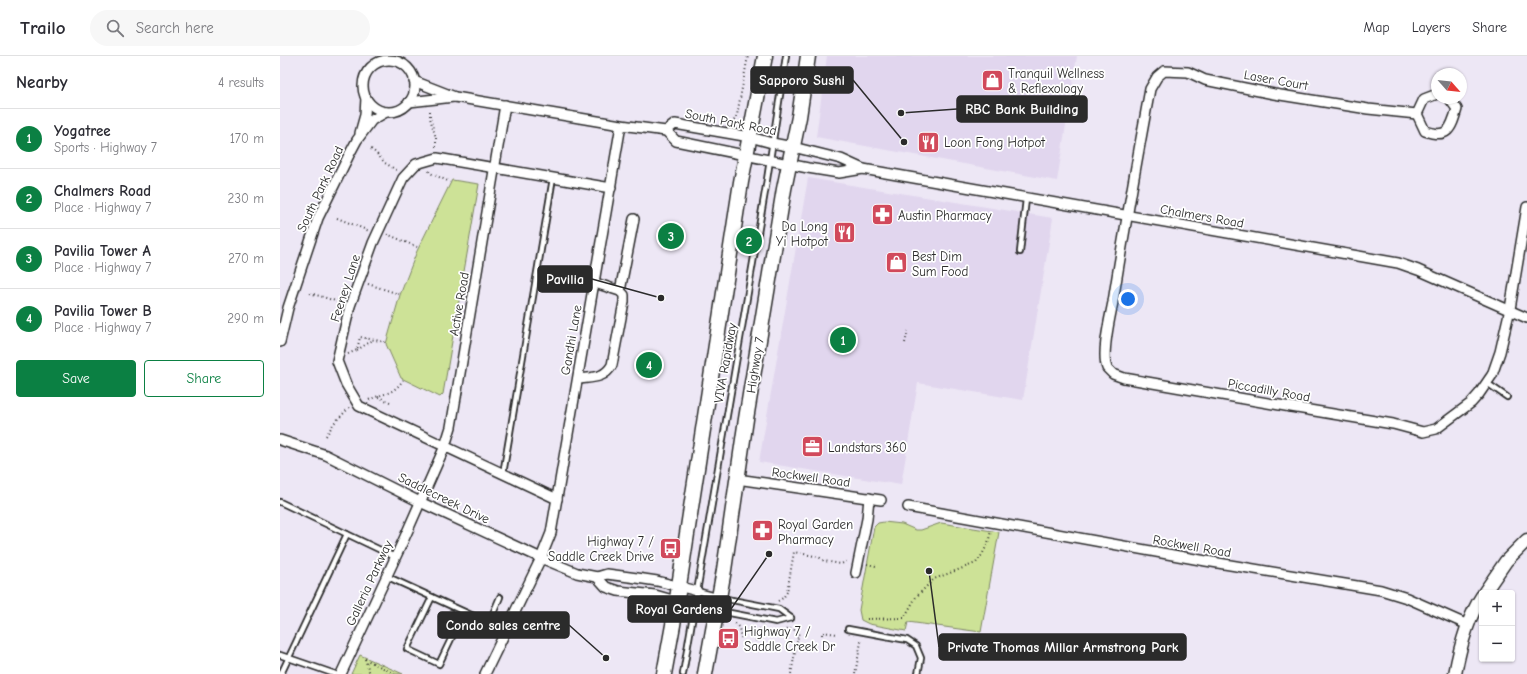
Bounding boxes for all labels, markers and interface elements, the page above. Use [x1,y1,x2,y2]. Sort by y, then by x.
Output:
search box [90,10,370,46]
text: Trailo [20,17,66,39]
icon: search [104,17,126,39]
text: Search here [136,19,214,37]
text: Map [1363,19,1390,36]
text: Layers [1412,19,1450,36]
text: Share [1472,19,1507,36]
place label: Tranquil Wellness & Reflexology [1008,66,1104,96]
callout: Sapporo Sushi [751,67,853,93]
shop icon: Tranquil Wellness & Reflexology [980,67,1006,93]
street label: Laser Court [1243,67,1310,93]
north arrow [1431,68,1467,104]
text: Sapporo Sushi [759,72,845,89]
text: Nearby [16,73,67,92]
text: 4 results [218,75,264,90]
callout: RBC Bank Building [957,96,1087,122]
text: RBC Bank Building [965,101,1079,118]
street label: South Park Road [684,106,778,138]
text: Yogatree [54,122,111,140]
restaurant icon: Loon Fong Hotpot [916,129,942,155]
text: 1 [26,131,32,146]
text: 170 m [230,131,264,146]
place label: Loon Fong Hotpot [944,135,1046,150]
text: Sports · Highway 7 [54,140,157,155]
street label: South Park Road [294,144,346,234]
text: Chalmers Road [54,182,151,200]
text: 2 [26,191,32,206]
text: 230 m [228,191,264,206]
text: Place · Highway 7 [54,200,151,215]
street label: Chalmers Road [1159,201,1245,231]
pharmacy icon: Austin Pharmacy [869,202,895,228]
place label: Austin Pharmacy [898,208,992,223]
place label: Da Long Yi Hotpot [776,219,829,249]
restaurant icon: Da Long Yi Hotpot [831,220,857,246]
pin: 3 [658,221,684,251]
pin: 2 [736,226,762,256]
text: Pavilia Tower A [54,242,151,260]
place label: Best Dim Sum Food [912,249,968,279]
shop icon: Best Dim Sum Food [884,250,910,276]
text: 3 [26,251,32,266]
text: 270 m [228,251,264,266]
street label: Feeney Lane [327,252,363,324]
text: Place · Highway 7 [54,260,151,275]
callout: Pavilia [538,266,592,292]
street label: Active Road [446,271,472,337]
text: Pavilia [546,271,584,288]
your location [1118,289,1138,309]
text: Pavilia Tower B [54,302,152,320]
street label: Gandhi Lane [557,303,585,376]
text: 4 [26,311,32,326]
text: 290 m [227,311,264,326]
text: Place · Highway 7 [54,320,151,335]
street label: VIVA Rapidway [711,322,739,404]
pin: 1 [830,325,856,355]
street label: Highway 7 [743,336,767,394]
pin: 4 [636,350,662,380]
button: Save [16,360,136,397]
button: Share [144,360,264,397]
street label: Piccadilly Road [1227,375,1311,405]
office icon: Landstars 360 [799,434,825,460]
place label: Landstars 360 [828,440,907,455]
street label: Rockwell Road [771,464,851,490]
street label: Saddlecreek Drive [396,469,493,527]
place label: Royal Garden Pharmacy [778,517,853,547]
pharmacy icon: Royal Garden Pharmacy [749,518,775,544]
street label: Rockwell Road [1152,532,1232,560]
place label: Highway 7 / Saddle Creek Drive [548,534,654,564]
bus stop icon: Highway 7 / Saddle Creek Drive [657,535,683,561]
street label: Galleria Parkway [343,538,395,628]
map controls [1479,590,1515,662]
button: + [1479,590,1515,626]
callout: Royal Gardens [628,596,731,622]
text: Royal Gardens [636,601,722,618]
callout: Condo sales centre [438,612,569,638]
text: Condo sales centre [446,617,560,634]
place label: Highway 7 / Saddle Creek Dr [744,624,836,654]
bus stop icon: Highway 7 / Saddle Creek Dr [716,625,742,651]
button: − [1479,626,1515,662]
callout: Private Thomas Millar Armstrong Park [939,634,1186,660]
text: Private Thomas Millar Armstrong Park [947,639,1179,656]

